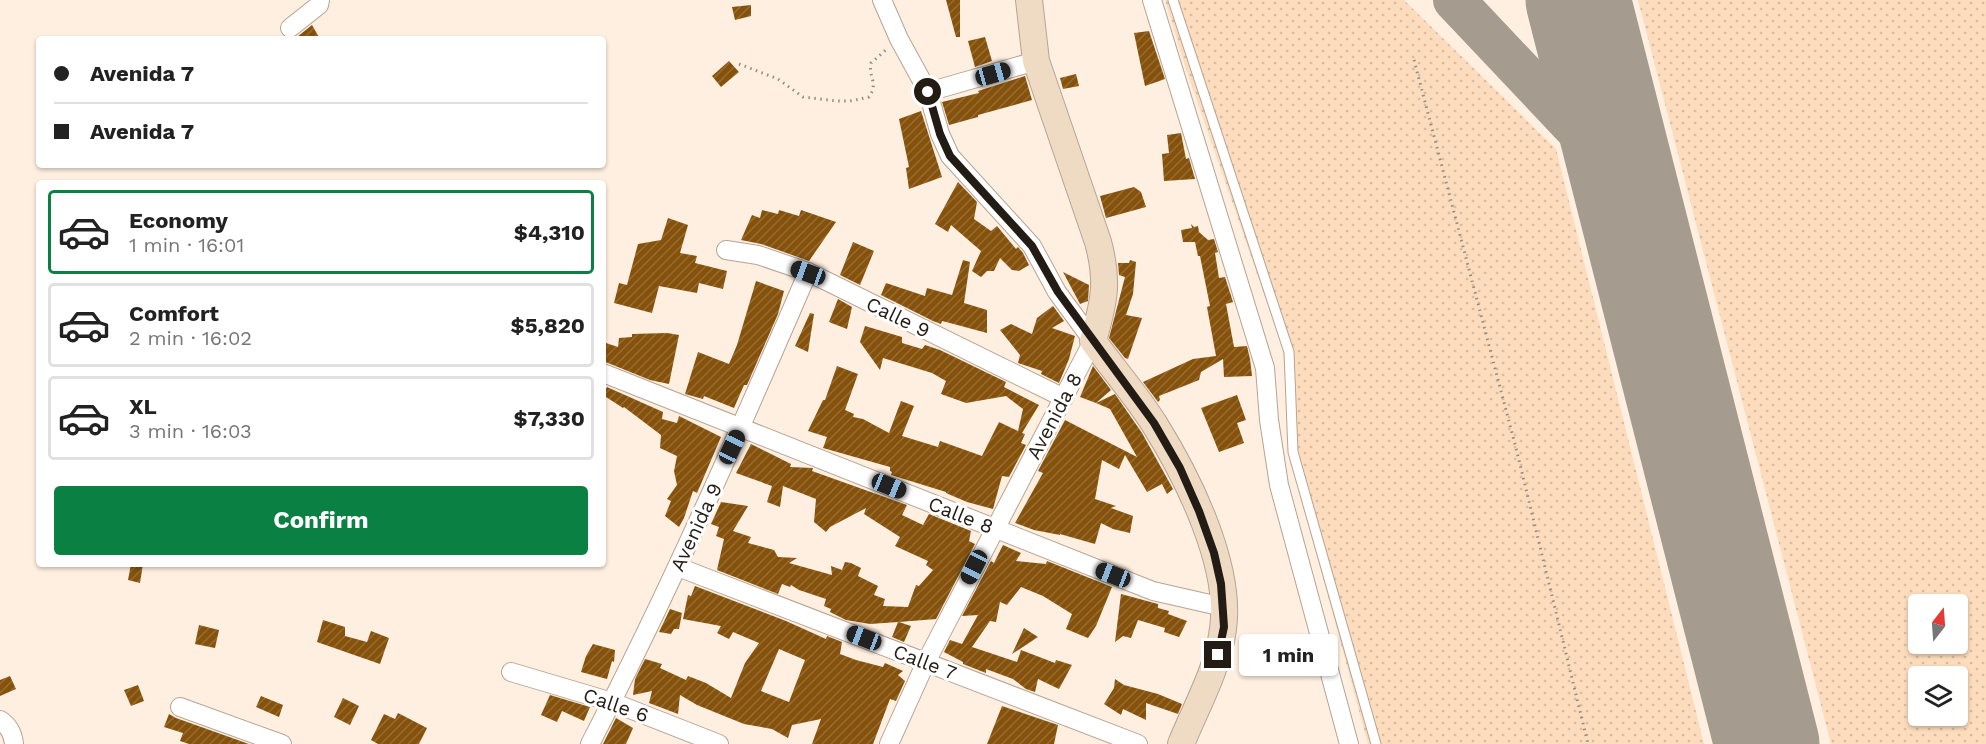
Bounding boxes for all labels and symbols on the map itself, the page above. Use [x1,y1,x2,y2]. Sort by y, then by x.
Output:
car [973,60,1013,88]
route start [914,78,941,105]
car [788,258,828,288]
street label: Calle 9 [862,291,934,343]
street label: Avenida 8 [1021,369,1087,463]
car [716,427,748,467]
car [869,471,909,501]
street label: Avenida 9 [665,479,727,575]
street label: Calle 8 [925,491,997,539]
car [958,547,990,587]
car [1093,560,1133,590]
north arrow [1908,594,1968,654]
car [844,623,884,653]
callout: 1 min [1239,634,1338,676]
street label: Calle 7 [890,639,960,685]
route end [1204,641,1231,668]
street label: Calle 6 [580,683,652,727]

